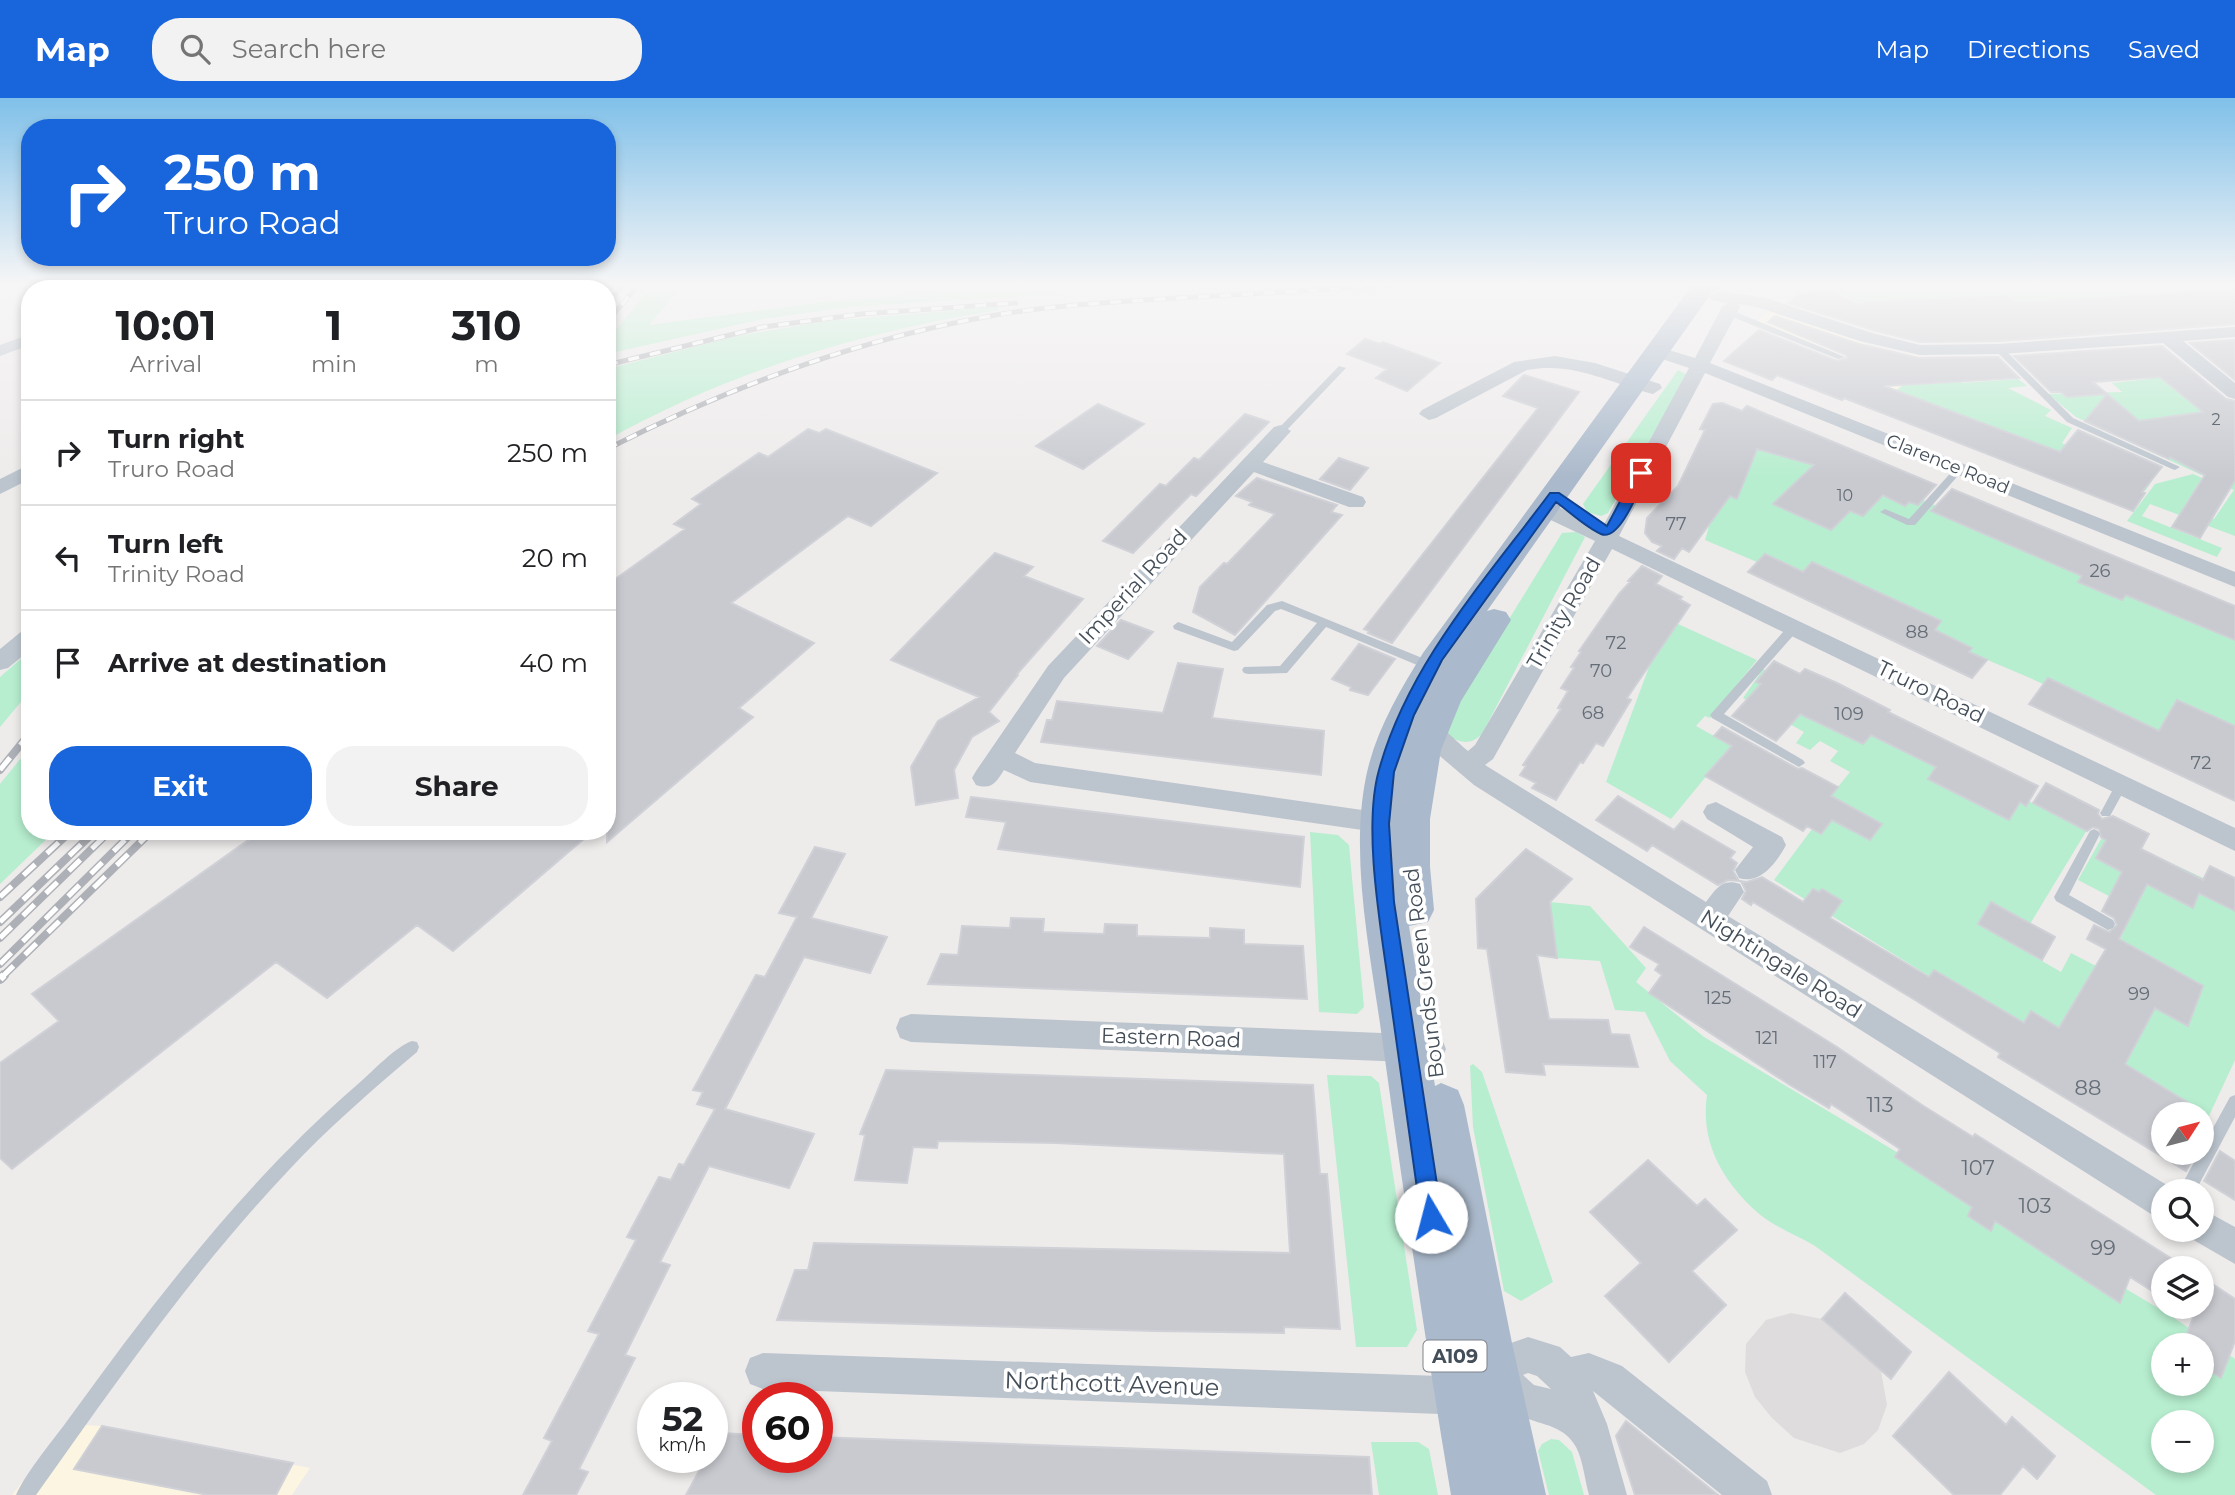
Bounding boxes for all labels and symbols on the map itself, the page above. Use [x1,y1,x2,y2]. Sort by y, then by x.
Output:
house number: 2 [2211,410,2221,429]
street label: Clarence Road [1883,429,2013,499]
pin [1611,443,1671,503]
house number: 10 [1837,486,1853,505]
house number: 77 [1665,513,1687,535]
street label: Imperial Road [1073,524,1192,649]
street label: Trinity Road [1522,552,1606,673]
house number: 26 [2089,560,2111,582]
house number: 88 [1906,621,1928,643]
house number: 72 [1606,632,1626,654]
street label: Truro Road [1874,655,1989,728]
house number: 70 [1590,660,1612,682]
house number: 68 [1582,702,1604,724]
house number: 109 [1834,703,1864,725]
house number: 72 [2191,752,2211,774]
street label: Bounds Green Road [1398,866,1449,1080]
street label: Nightingale Road [1696,904,1866,1023]
house number: 99 [2128,983,2150,1005]
house number: 125 [1705,987,1731,1009]
street label: Eastern Road [1101,1023,1242,1052]
house number: 121 [1755,1027,1779,1049]
house number: 117 [1813,1051,1837,1073]
house number: 88 [2075,1075,2101,1100]
house number: 113 [1866,1092,1894,1117]
north arrow [2151,1102,2214,1166]
house number: 107 [1961,1155,1995,1180]
position arrow [1394,1180,1468,1254]
house number: 103 [2018,1193,2052,1218]
house number: 99 [2090,1235,2116,1260]
road number: A109 [1424,1340,1486,1372]
street label: Northcott Avenue [1004,1365,1220,1402]
speed limit sign: 60 [742,1382,833,1473]

